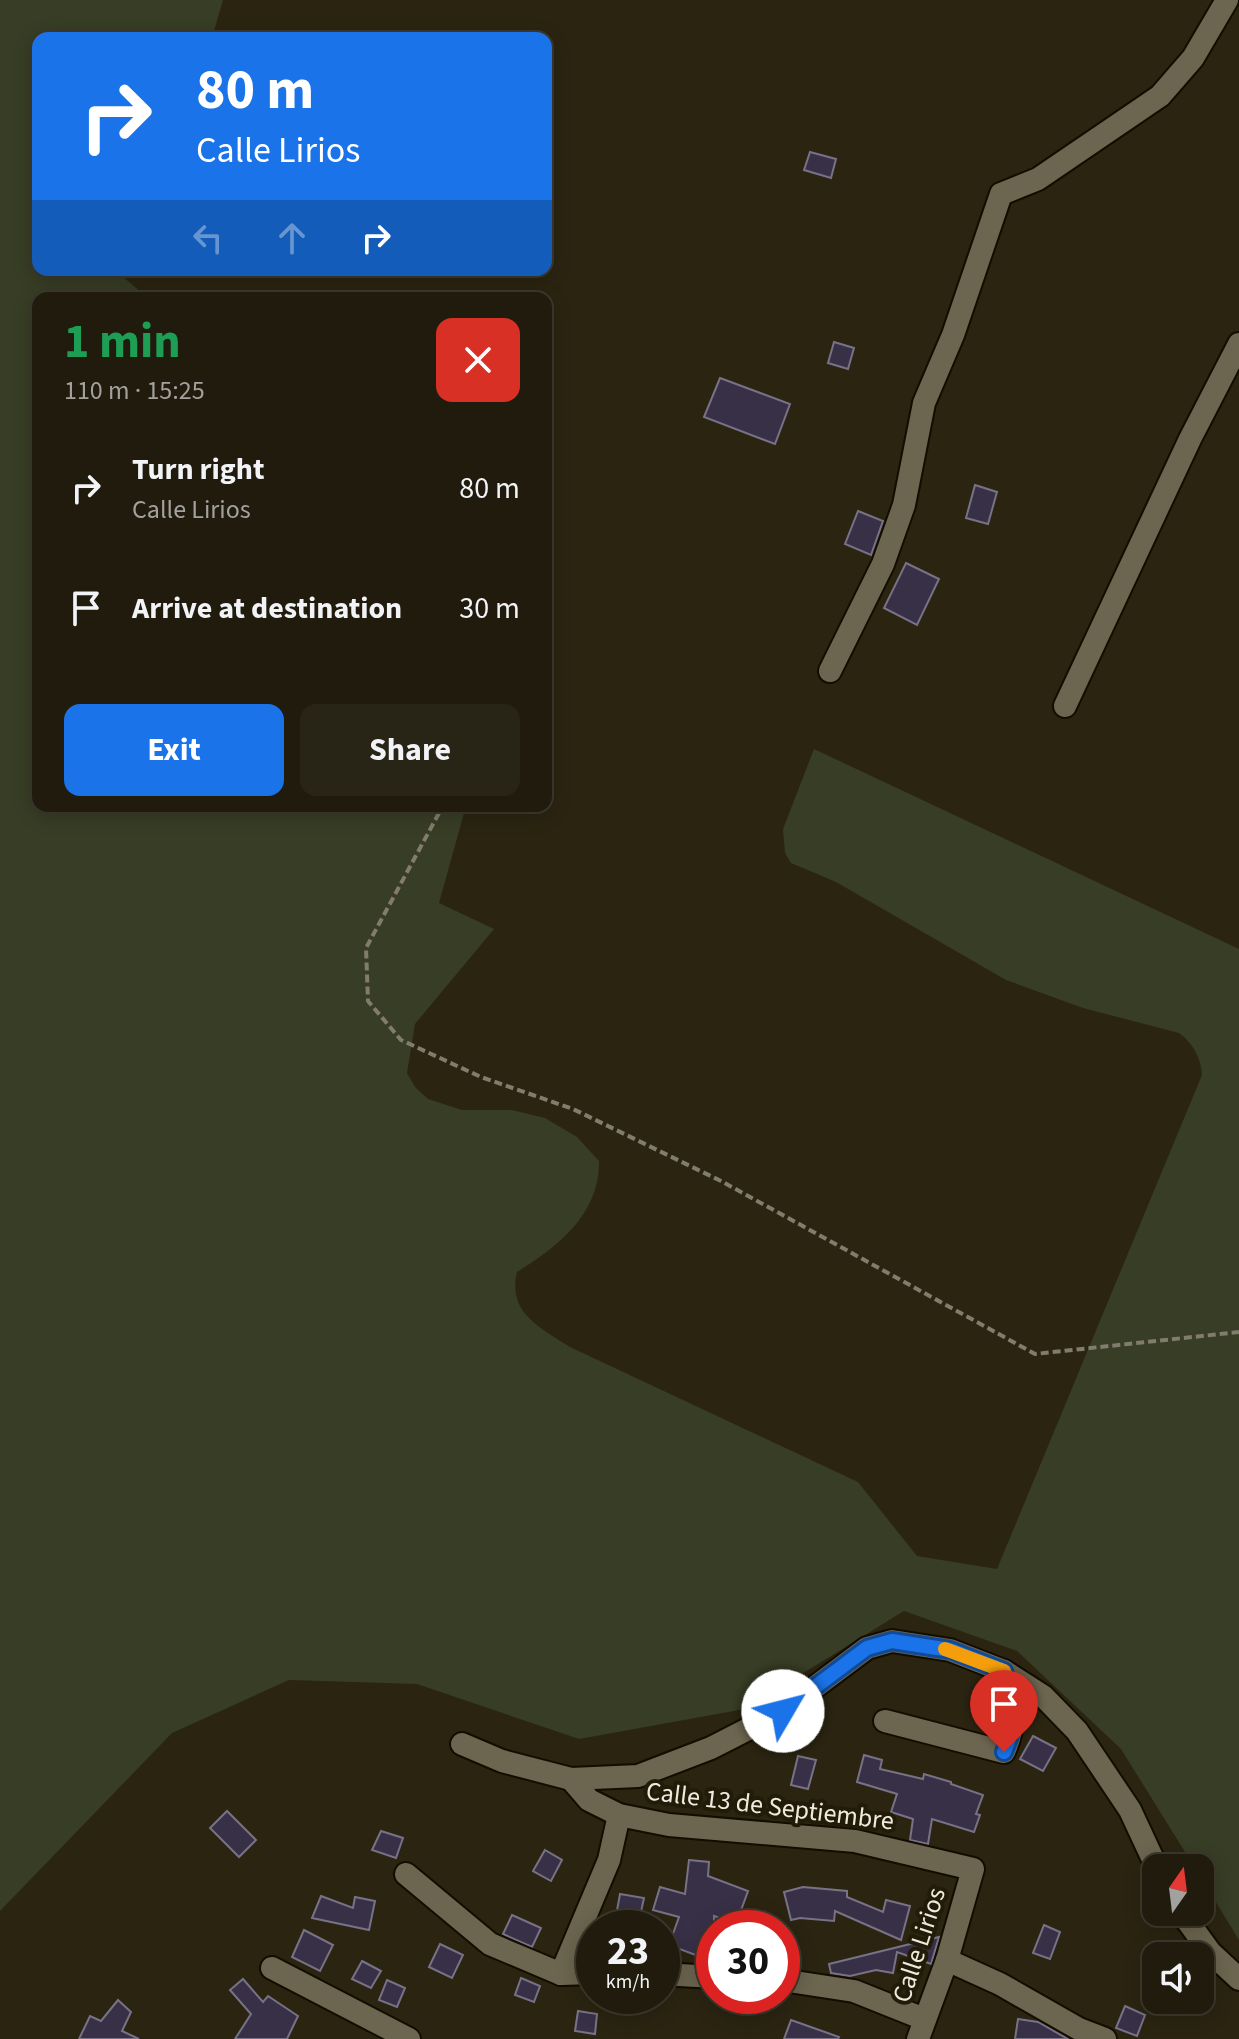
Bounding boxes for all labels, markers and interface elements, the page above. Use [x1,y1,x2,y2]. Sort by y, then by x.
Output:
text: 80 m [196,51,314,130]
icon: right [64,64,168,168]
text: Calle Lirios [196,125,360,176]
icon: left [186,216,230,260]
icon: ahead [270,216,314,260]
icon: right [354,216,398,260]
text: 1 min [64,308,181,376]
button: close [436,318,520,402]
text: 110 m · 15:25 [64,372,205,409]
text: Turn right [132,448,264,491]
icon: right [64,466,108,510]
text: 80 m [459,467,520,510]
text: Calle Lirios [132,491,251,528]
icon: arrive [64,586,108,630]
text: Arrive at destination [132,587,402,630]
text: 30 m [459,587,520,630]
button: Exit [64,704,284,796]
button: Share [300,704,520,796]
position arrow [741,1669,825,1753]
pin [970,1670,1038,1752]
icon: arrive [982,1682,1026,1726]
street label: Calle 13 de Septiembre [644,1772,896,1840]
north arrow [1142,1854,1214,1926]
map controls [1142,1854,1214,2014]
street label: Calle Lirios [883,1883,955,2007]
speed limit sign: 30 [696,1910,800,2014]
text: 23 [607,1923,649,1980]
button: sound [1142,1942,1214,2014]
text: km/h [606,1968,650,1996]

